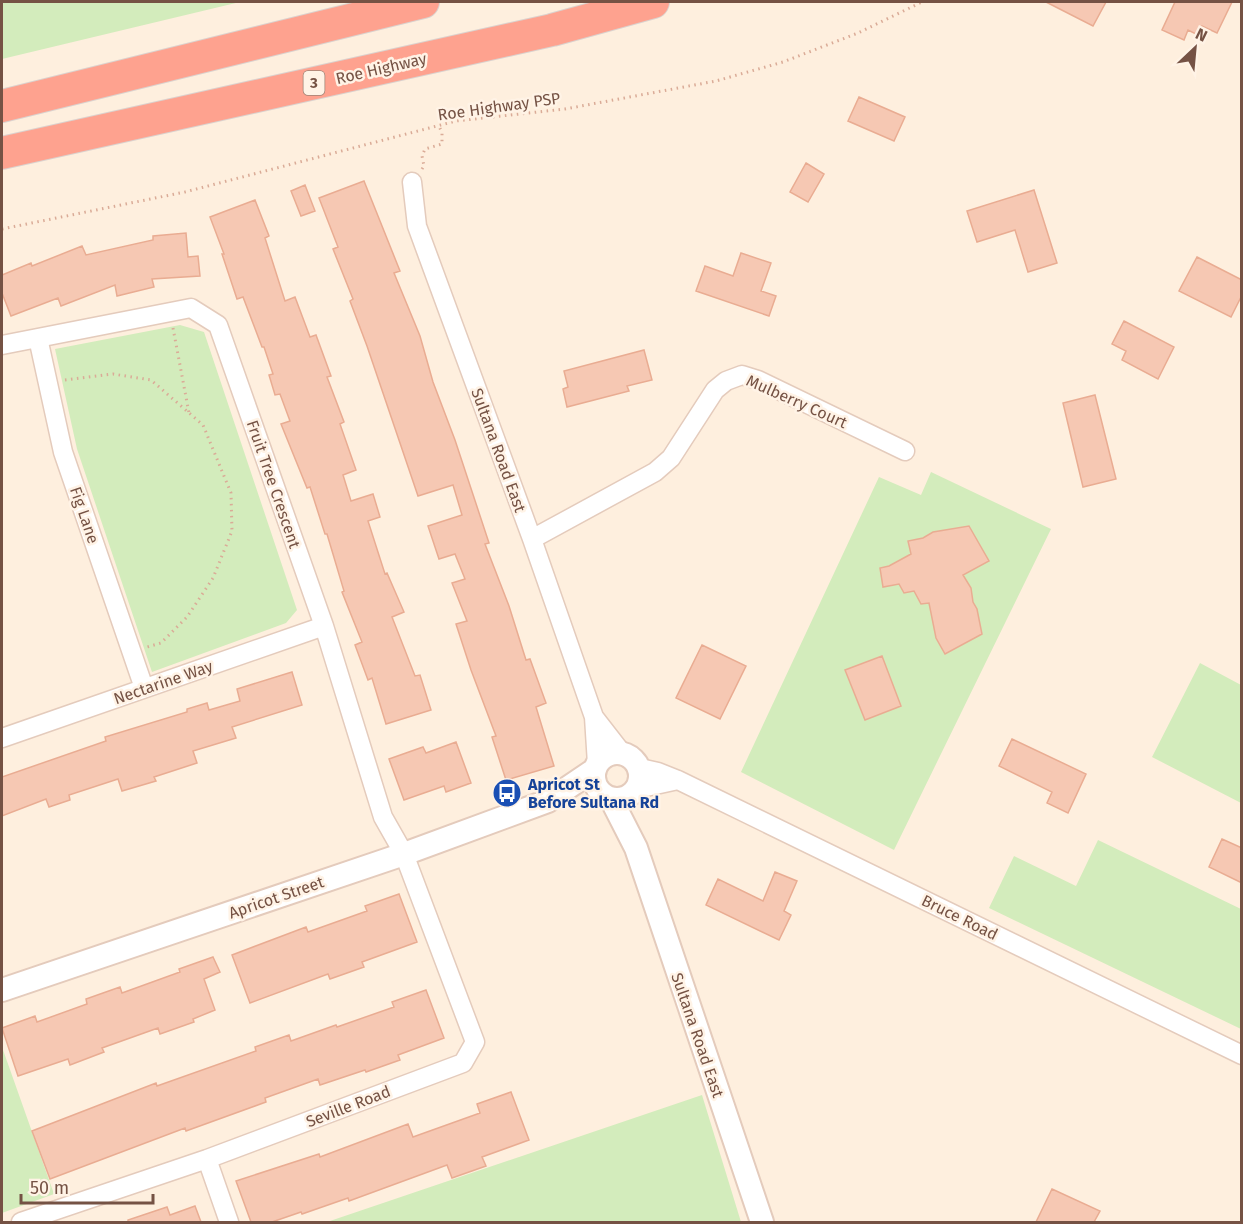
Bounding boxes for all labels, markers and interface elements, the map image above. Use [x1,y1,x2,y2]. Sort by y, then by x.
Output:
north arrow [1165,18,1225,78]
text: N [1192,24,1210,46]
street label: Roe Highway [334,49,428,88]
road number: 3 [304,71,324,95]
street label: Roe Highway PSP [437,88,562,125]
street label: Mulberry Court [743,371,850,432]
street label: Sultana Road East [467,386,530,515]
street label: Fruit Tree Crescent [243,418,304,551]
street label: Fig Lane [66,484,103,546]
street label: Nectarine Way [111,657,215,708]
place label: Apricot St Before Sultana Rd [527,775,659,812]
bus stop icon: Apricot St Before Sultana Rd [491,777,523,809]
street label: Apricot Street [226,872,326,923]
street label: Bruce Road [919,891,1001,944]
street label: Sultana Road East [667,970,728,1100]
street label: Seville Road [303,1082,393,1131]
scale bar [21,1167,153,1205]
text: 50 m [30,1177,69,1199]

